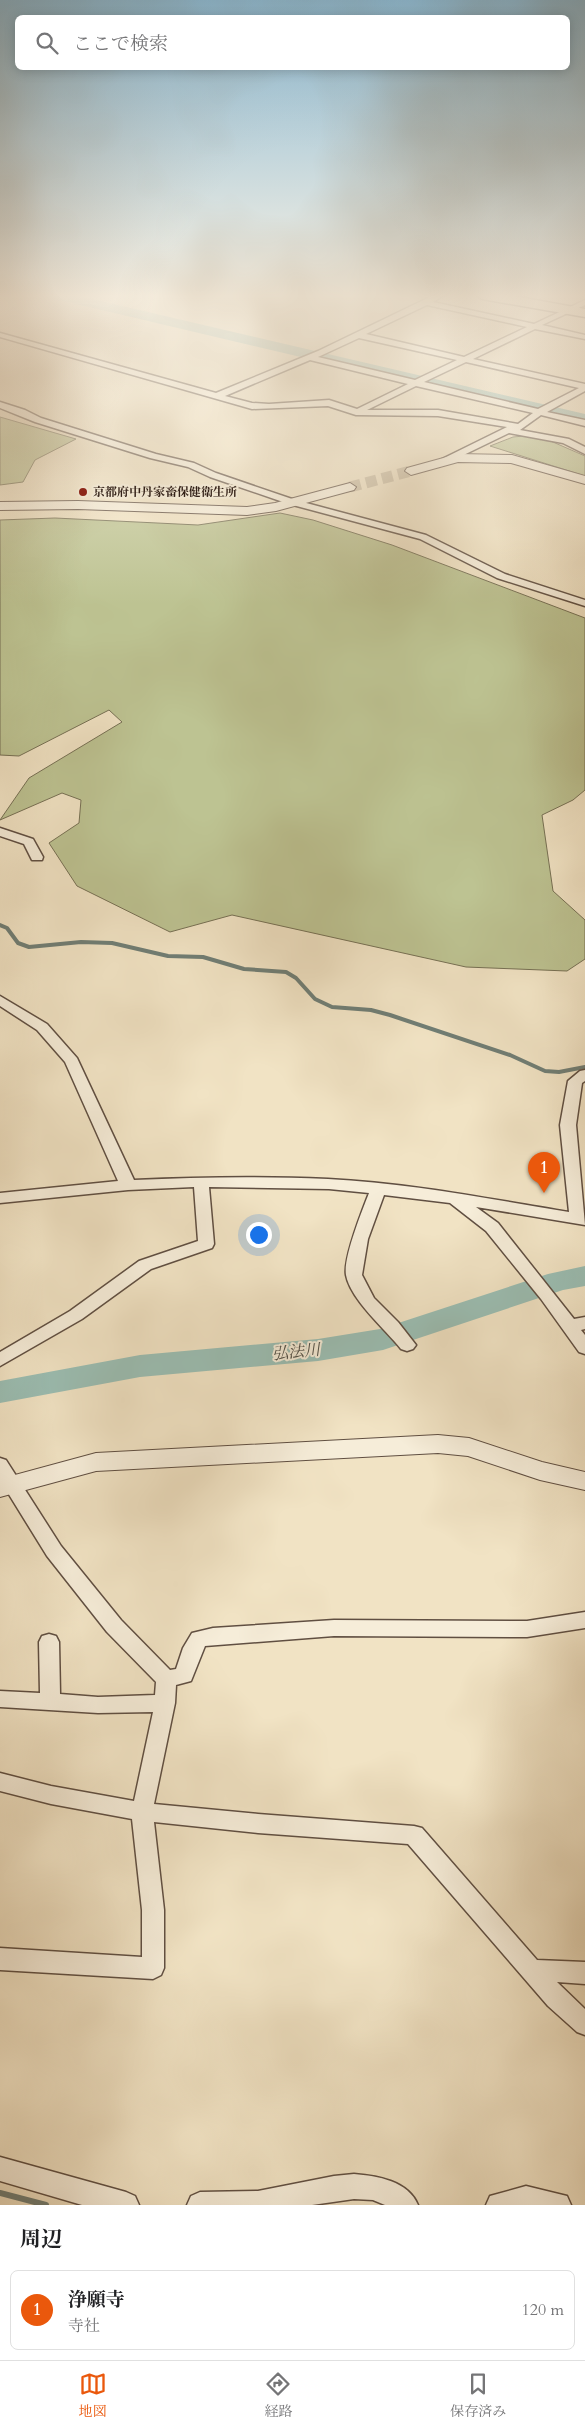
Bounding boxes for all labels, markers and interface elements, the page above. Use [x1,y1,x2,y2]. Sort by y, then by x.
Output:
search box [15,15,570,70]
icon: search [33,29,61,57]
text: ここで検索 [73,31,168,57]
place label: 京都府中丹家畜保健衛生所 [93,484,237,500]
marker: 京都府中丹家畜保健衛生所 [77,486,89,498]
pin: 1 [528,1152,560,1193]
your location [246,1222,272,1248]
water label: 弘法川 [271,1338,323,1365]
text: 周辺 [20,2225,62,2254]
text: 浄願寺 [68,2287,125,2313]
text: 1 [33,2299,41,2321]
text: 120 m [522,2299,564,2321]
text: 寺社 [68,2315,100,2337]
tab: 地図 [79,2370,107,2421]
tab: 経路 [264,2370,292,2421]
tab: 保存済み [450,2370,506,2421]

